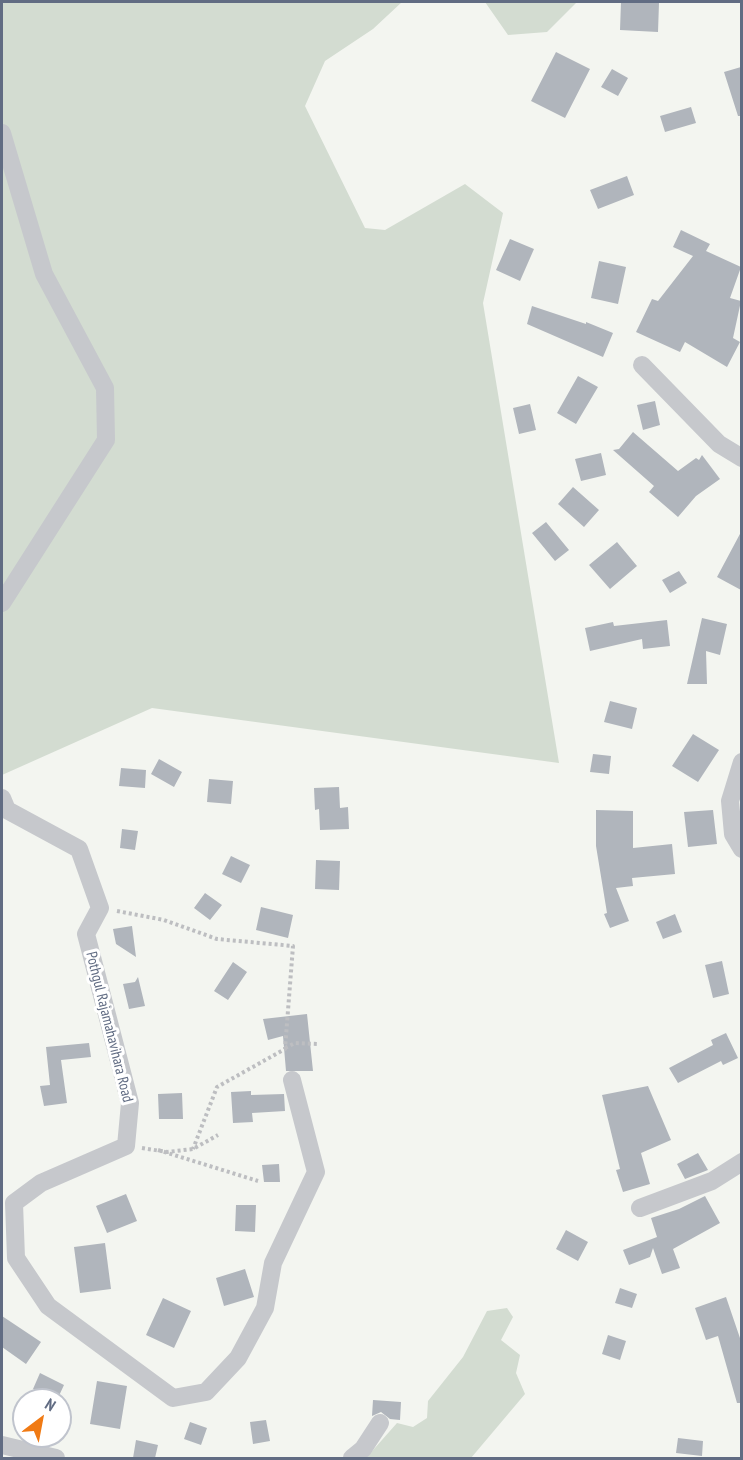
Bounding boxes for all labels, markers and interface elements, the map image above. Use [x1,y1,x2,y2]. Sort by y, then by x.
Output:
street label: Pothgul Rajamahavihara Road [82,950,136,1104]
north arrow [12,1388,72,1448]
text: N [42,1394,59,1415]

